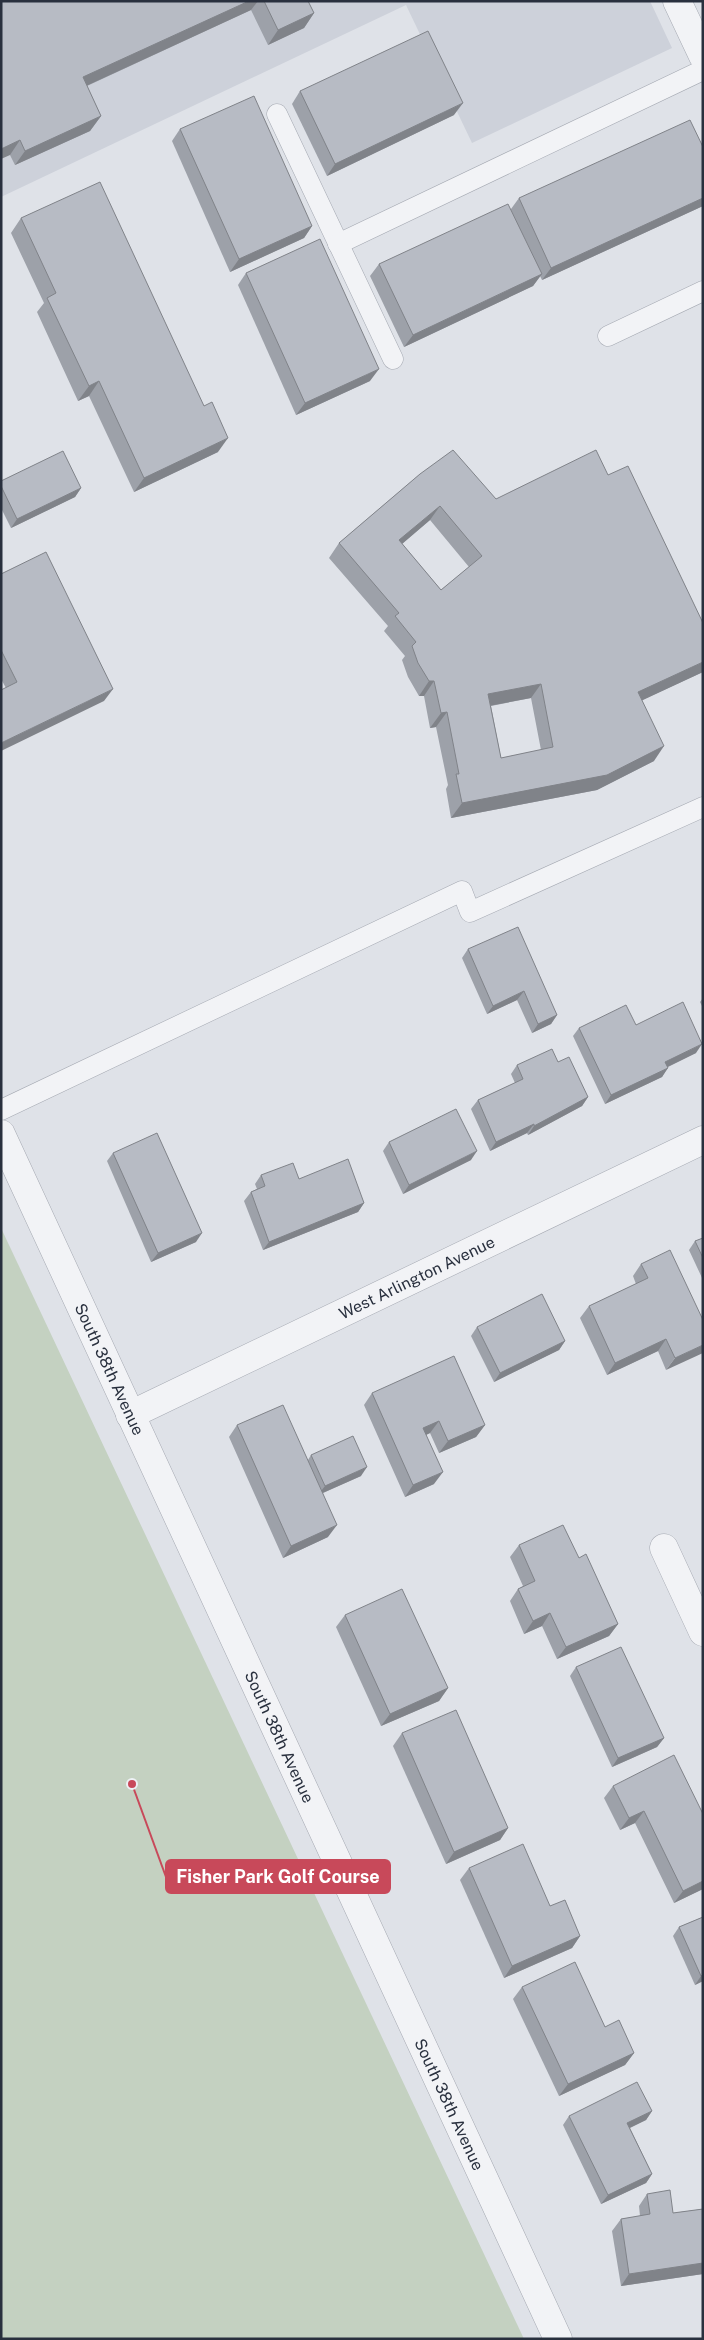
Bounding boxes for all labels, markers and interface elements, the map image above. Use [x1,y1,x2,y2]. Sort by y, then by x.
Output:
street label: West Arlington Avenue [336,1232,498,1323]
street label: South 38th Avenue [71,1300,148,1438]
street label: South 38th Avenue [241,1668,318,1806]
callout: Fisher Park Golf Course [166,1860,390,1893]
text: Fisher Park Golf Course [176,1866,380,1887]
street label: South 38th Avenue [411,2035,488,2173]

